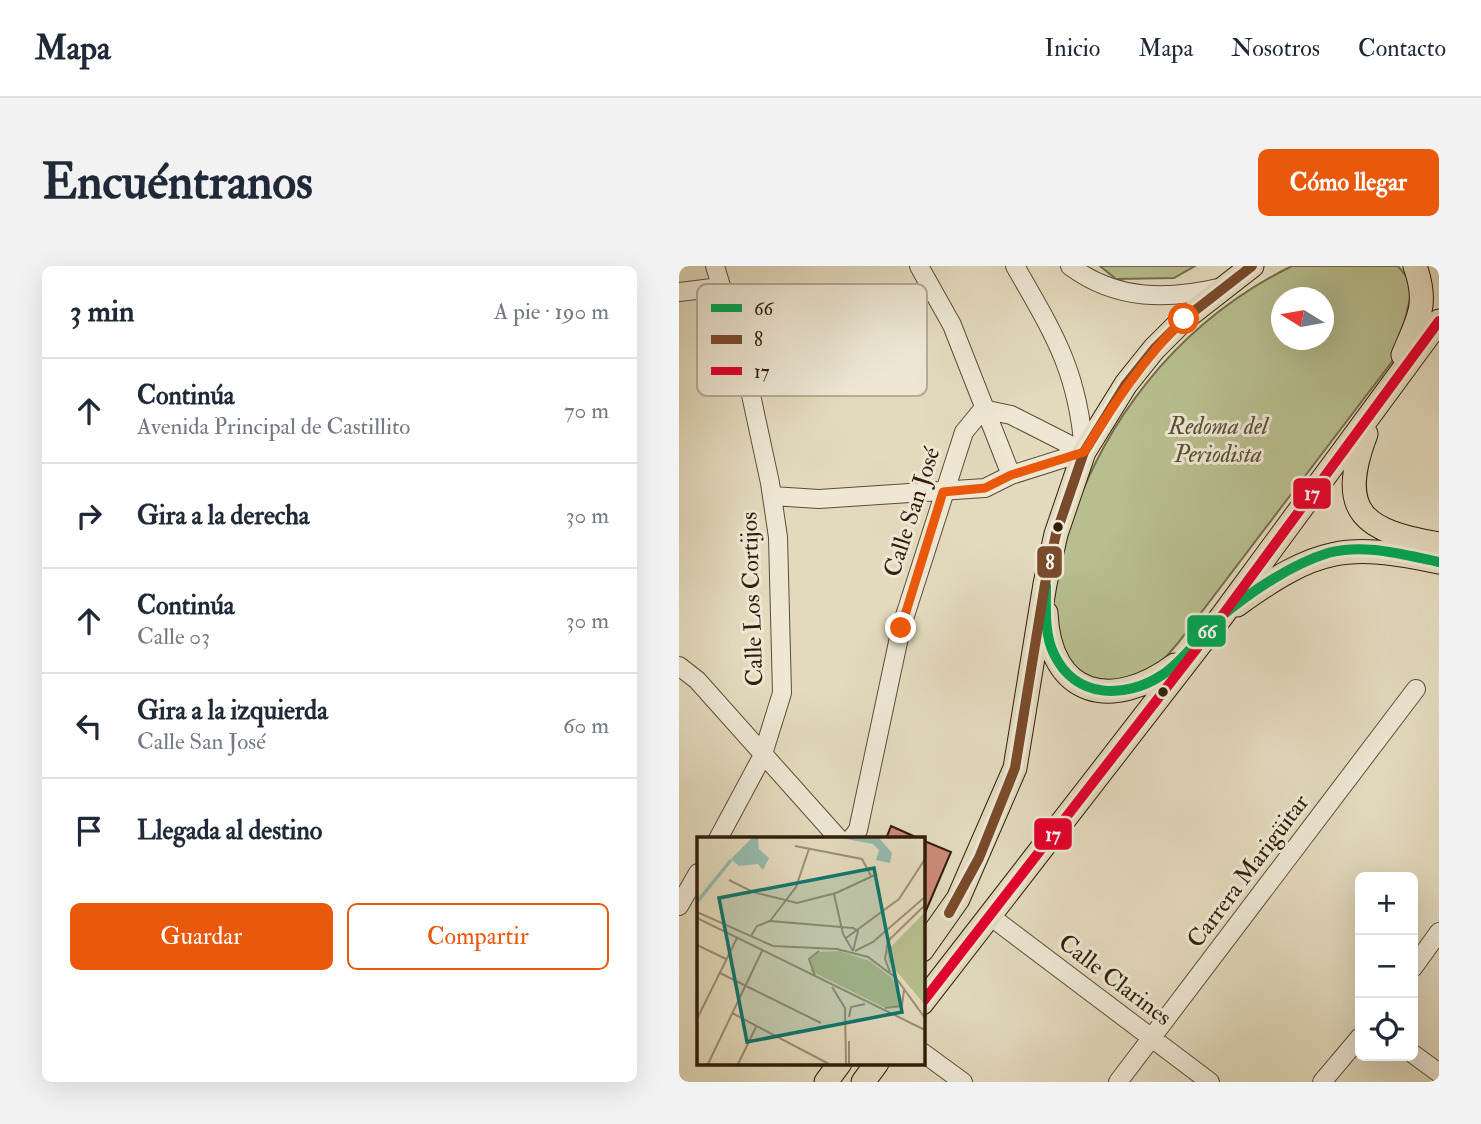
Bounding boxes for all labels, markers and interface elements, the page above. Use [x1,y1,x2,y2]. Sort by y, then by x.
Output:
text: Mapa [35,28,111,69]
text: Inicio [1045,33,1100,64]
text: Mapa [1138,33,1193,64]
text: Nosotros [1231,33,1320,64]
text: Contacto [1358,33,1446,64]
button: Cómo llegar [1258,149,1439,216]
text: Encuéntranos [42,152,313,213]
legend [697,284,927,396]
north arrow [1271,287,1334,350]
text: 3 min [70,293,135,330]
text: A pie · 190 m [494,297,609,326]
text: 66 [754,297,775,321]
route start [1168,303,1199,334]
text: 8 [754,328,763,352]
text: 17 [754,360,770,384]
text: Continúa [137,380,235,412]
icon: ahead [70,392,108,430]
text: 70 m [564,396,609,425]
park label: Redoma del Periodista [1167,411,1270,470]
text: Avenida Principal de Castillito [137,412,410,441]
street label: Calle San José [877,442,948,581]
line badge: 17 [1292,477,1332,510]
text: 17 [1304,482,1320,506]
icon: right [70,497,108,535]
text: Gira a la derecha [137,500,310,532]
text: 30 m [566,501,609,530]
street label: Calle Los Cortijos [733,511,771,687]
unlabelled marker [1051,520,1065,534]
line badge: 8 [1036,545,1063,579]
text: 8 [1046,551,1055,575]
text: Continúa [137,590,235,622]
icon: ahead [70,602,108,640]
text: 30 m [566,606,609,635]
route end [885,612,916,643]
line badge: 66 [1186,614,1227,648]
text: 66 [1197,620,1218,644]
text: Calle 03 [137,622,210,651]
unlabelled marker [1156,685,1170,699]
text: Gira a la izquierda [137,695,328,727]
icon: left [70,707,108,745]
text: 60 m [563,711,609,740]
text: Calle San José [137,727,266,756]
street label: Carrera Marigüitar [1180,788,1316,954]
icon: arrive [70,812,108,850]
text: Llegada al destino [137,815,322,847]
line badge: 17 [1033,817,1073,851]
text: 17 [1045,823,1061,847]
inset map [697,837,924,1065]
map controls [1355,872,1418,1061]
button: + [1355,872,1418,935]
button: Guardar [70,903,333,970]
button: Compartir [347,903,609,970]
street label: Calle Clarines [1052,927,1178,1033]
button: − [1355,935,1418,998]
button: locate [1355,998,1418,1061]

